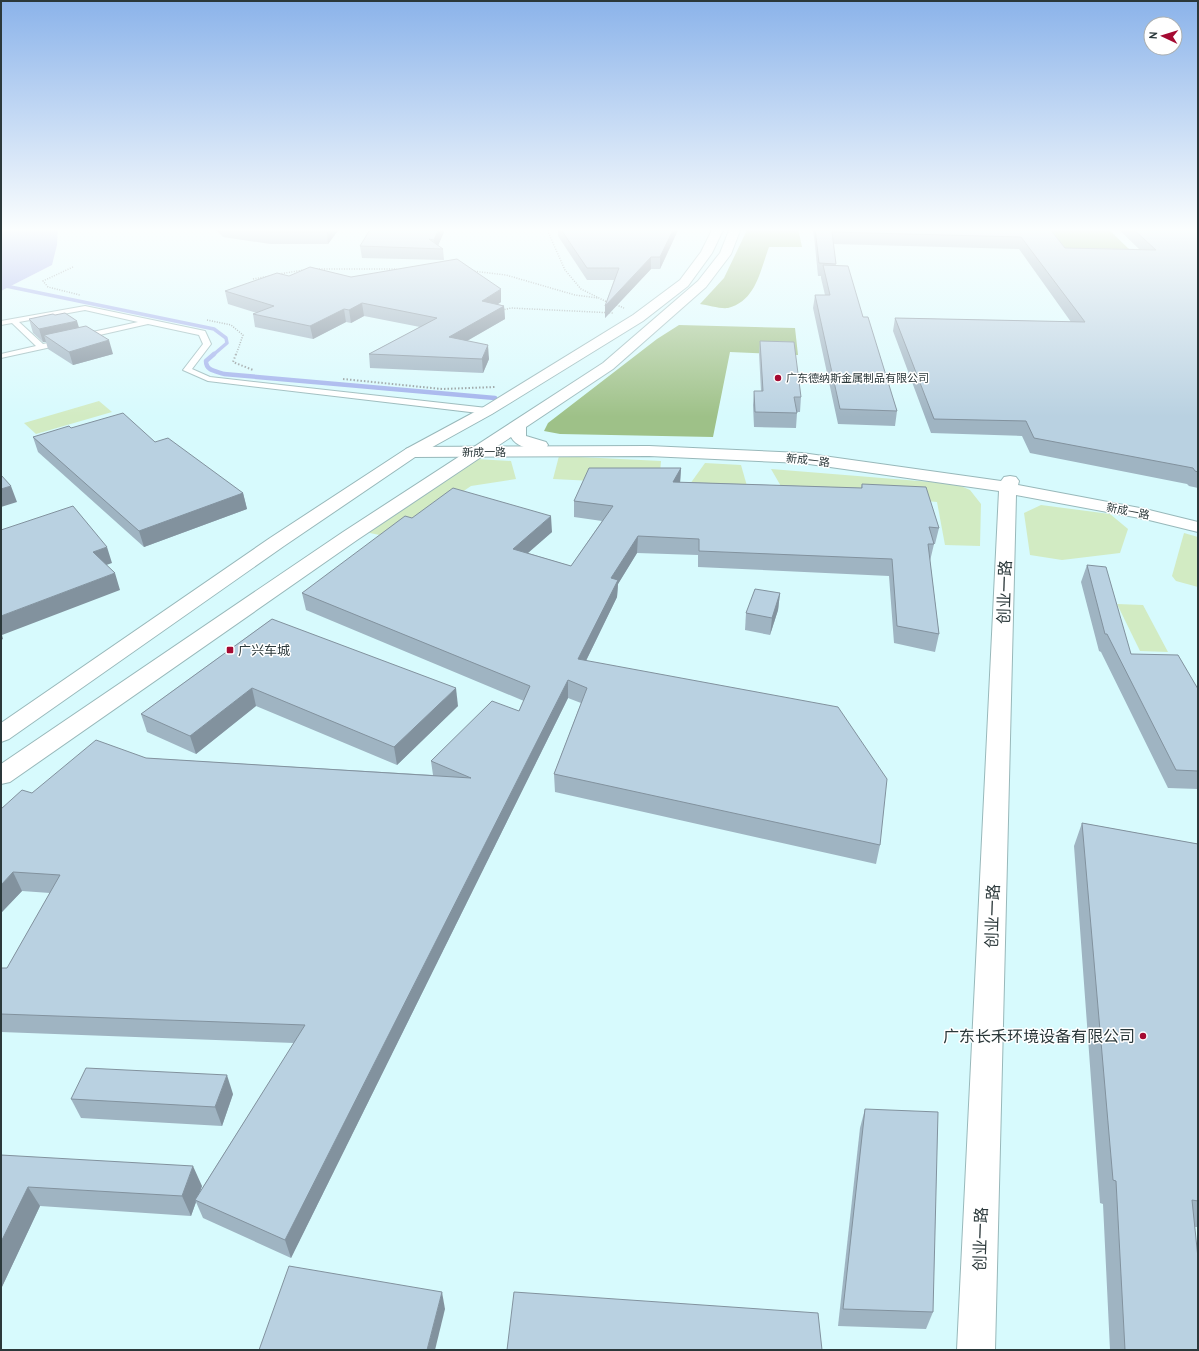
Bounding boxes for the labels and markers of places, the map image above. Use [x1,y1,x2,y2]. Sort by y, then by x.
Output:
place label: 广东德纳斯金属制品有限公司 [786,371,929,385]
marker: 广东德纳斯金属制品有限公司 [773,373,783,383]
place label: 广兴车城 [238,642,290,659]
marker: 广兴车城 [225,645,235,655]
place label: 广东长禾环境设备有限公司 [943,1026,1135,1046]
marker: 广东长禾环境设备有限公司 [1138,1031,1148,1041]

